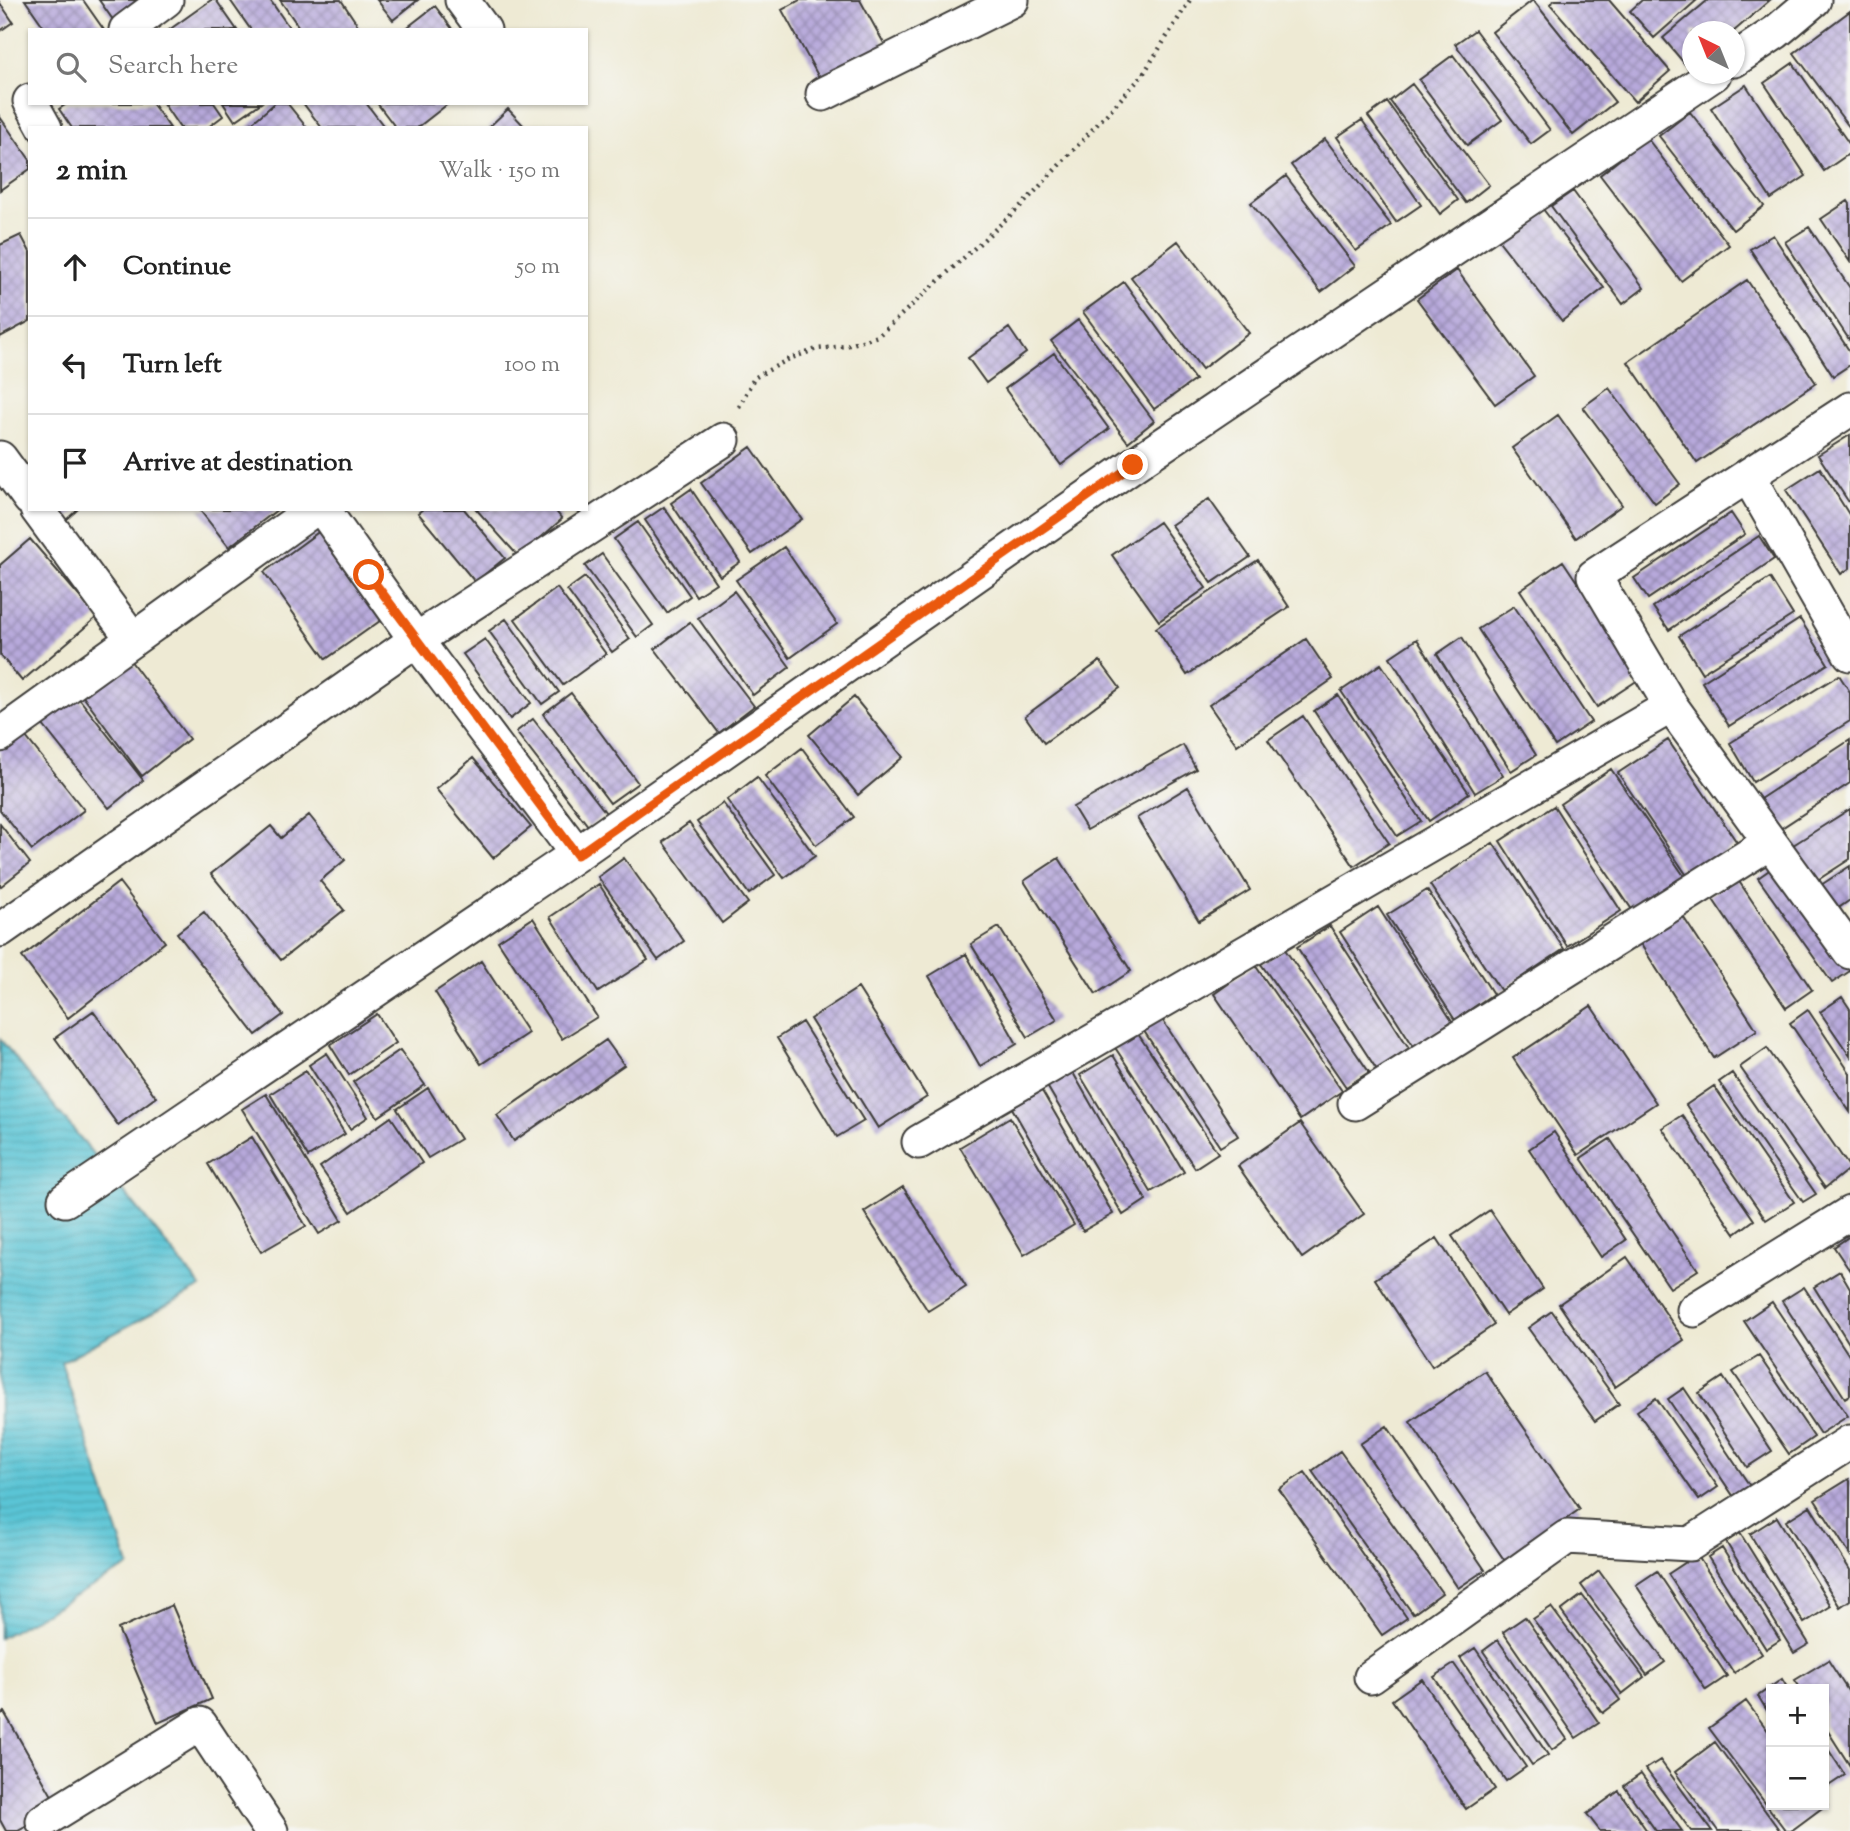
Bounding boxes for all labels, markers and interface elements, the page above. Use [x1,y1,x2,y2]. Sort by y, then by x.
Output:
north arrow [1682,21,1745,84]
search box [28,28,588,105]
icon: search [52,48,90,86]
text: Search here [108,48,238,85]
text: 2 min [56,150,128,193]
text: Walk · 150 m [439,155,560,188]
icon: ahead [56,248,94,286]
text: Continue [123,249,231,286]
text: 50 m [516,251,560,284]
icon: left [56,346,94,384]
text: Turn left [123,347,222,384]
text: 100 m [504,349,560,382]
icon: arrive [56,444,94,482]
text: Arrive at destination [123,445,353,482]
route end [1117,449,1148,480]
route start [353,559,384,590]
map controls [1766,1684,1829,1810]
button: + [1766,1684,1829,1747]
button: − [1766,1747,1829,1810]

